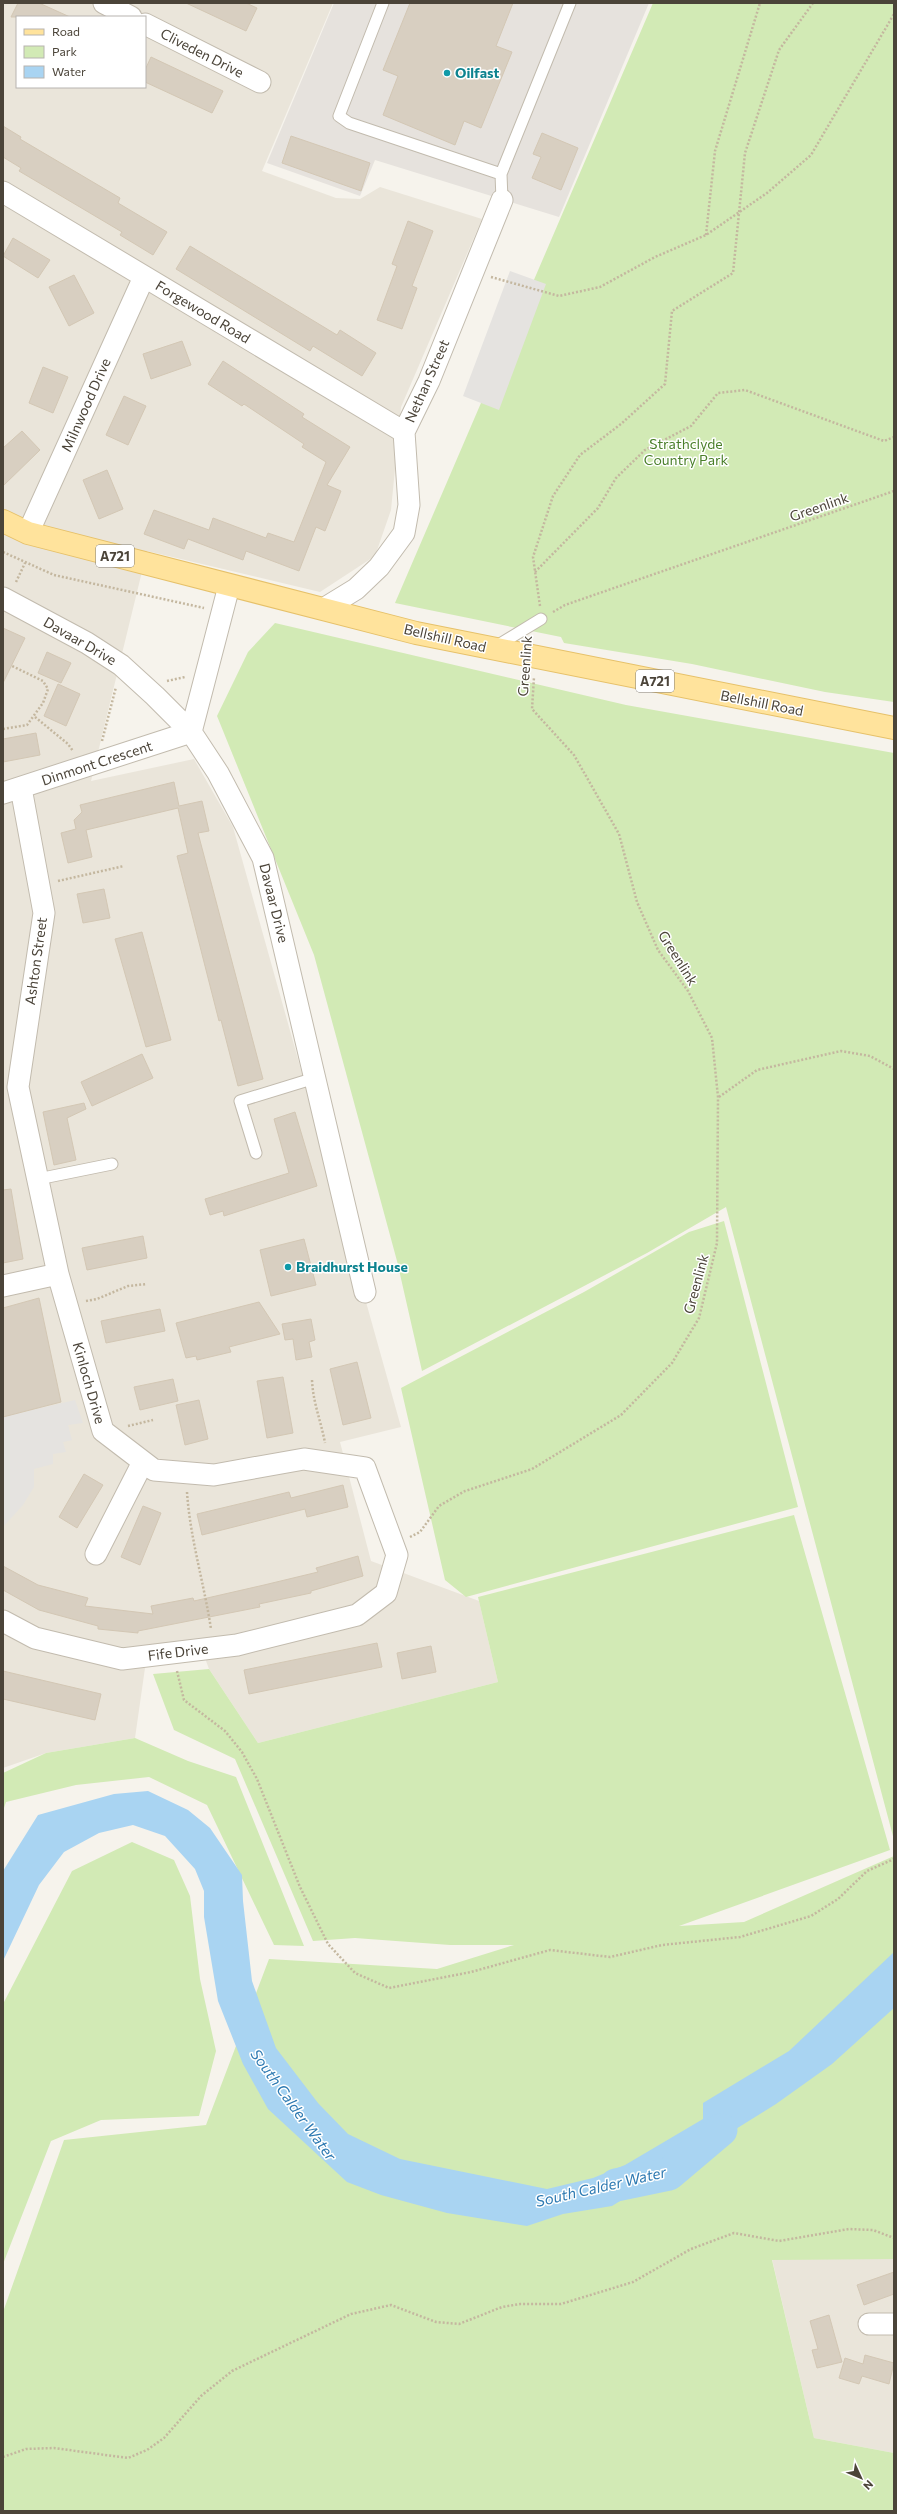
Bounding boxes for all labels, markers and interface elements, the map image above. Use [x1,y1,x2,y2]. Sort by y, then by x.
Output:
legend [16,16,146,88]
text: Road [52,24,80,38]
street label: Cliveden Drive [158,24,247,81]
text: Park [52,44,78,58]
text: Water [52,64,86,78]
place label: Oilfast [455,64,500,81]
marker: Oilfast [442,68,452,78]
street label: Forgewood Road [153,277,254,347]
street label: Nethan Street [401,336,453,425]
street label: Milnwood Drive [57,355,114,454]
park label: Strathclyde Country Park [644,435,729,468]
street label: Greenlink [787,488,851,525]
road number: A721 [96,545,134,567]
street label: Davaar Drive [41,613,120,668]
street label: Bellshill Road [402,620,488,655]
street label: Greenlink [514,634,535,697]
road number: A721 [636,670,674,692]
street label: Bellshill Road [719,686,805,719]
street label: Dinmont Crescent [39,736,155,788]
street label: Davaar Drive [256,861,293,944]
street label: Ashton Street [21,916,50,1006]
street label: Greenlink [655,927,702,989]
street label: Greenlink [679,1252,712,1316]
place label: Braidhurst House [296,1258,408,1275]
marker: Braidhurst House [283,1262,293,1272]
street label: Kinloch Drive [70,1340,109,1426]
street label: Fife Drive [147,1639,209,1664]
water label: South Calder Water [247,2045,341,2164]
water label: South Calder Water [534,2162,669,2210]
north arrow [841,2458,881,2498]
text: N [861,2478,876,2493]

